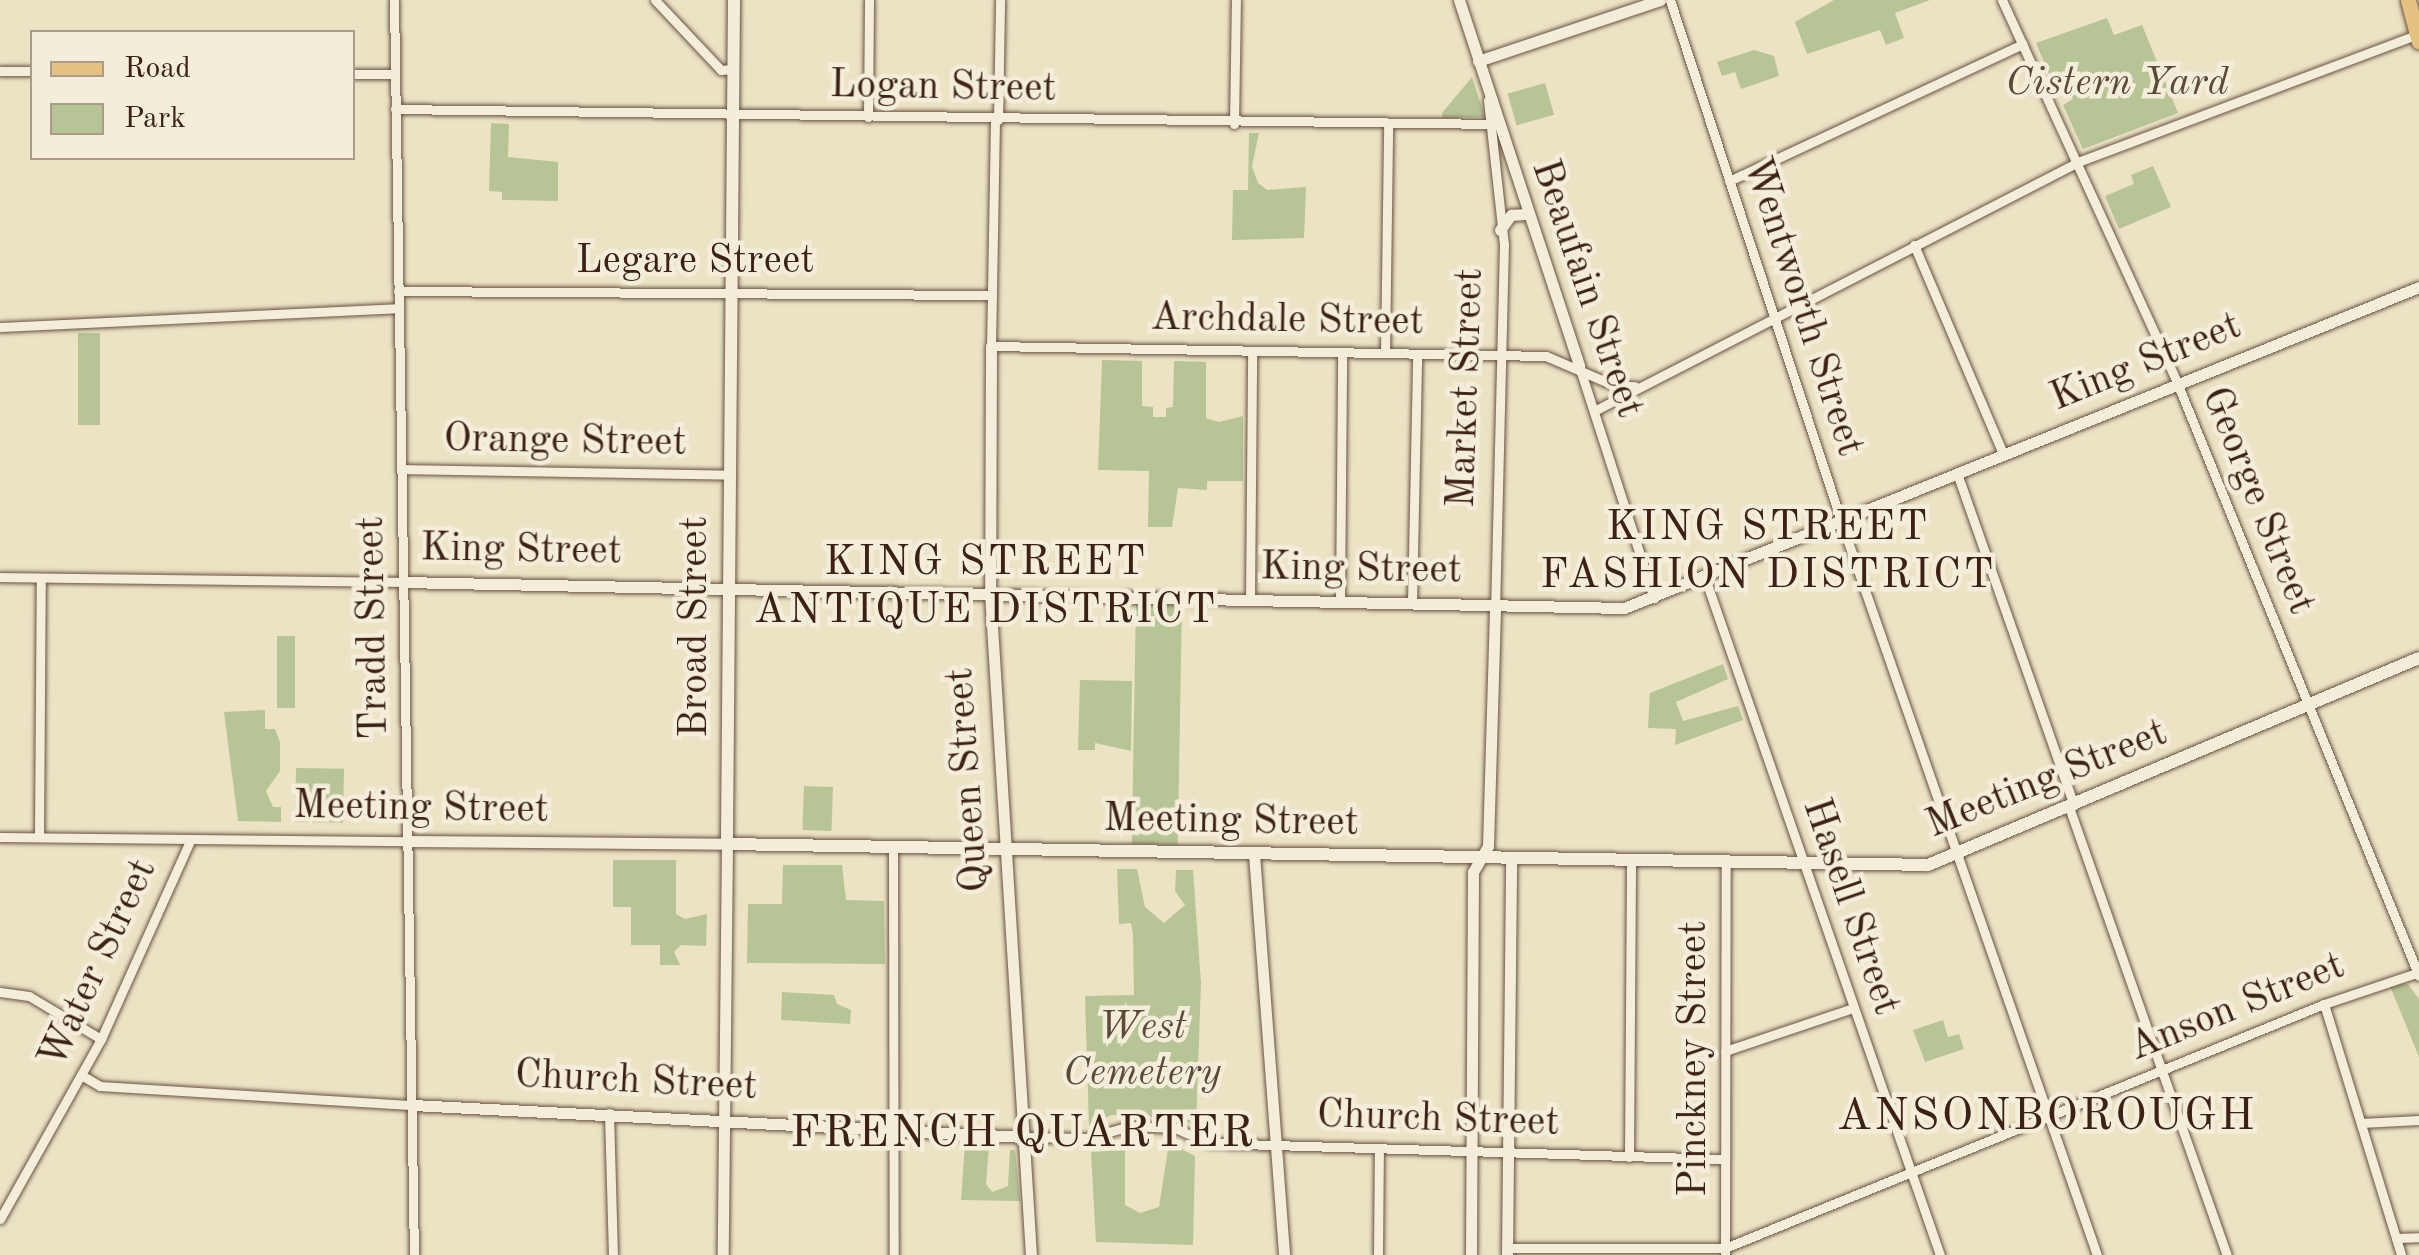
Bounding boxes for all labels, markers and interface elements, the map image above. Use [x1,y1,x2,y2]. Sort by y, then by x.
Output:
legend [30,30,355,160]
text: Road [124,54,191,84]
park label: Cistern Yard [2005,60,2229,108]
street label: Logan Street [829,62,1057,114]
text: Park [124,104,186,134]
street label: Wentworth Street [1731,152,1873,462]
street label: Beaufain Street [1519,154,1653,424]
street label: Legare Street [576,238,814,286]
street label: Market Street [1439,267,1495,509]
street label: Archdale Street [1150,295,1424,347]
street label: King Street [2044,303,2248,423]
street label: George Street [2190,380,2324,622]
street label: Orange Street [443,416,687,468]
district label: KING STREET FASHION DISTRICT [1540,503,1996,602]
street label: Tradd Street [348,516,400,740]
street label: Broad Street [672,516,720,738]
street label: King Street [420,525,622,577]
district label: KING STREET ANTIQUE DISTRICT [754,538,1218,636]
street label: King Street [1260,544,1462,596]
street label: Queen Street [937,666,1001,894]
street label: Meeting Street [1920,710,2174,850]
street label: Meeting Street [293,783,549,835]
street label: Hasell Street [1791,792,1909,1022]
street label: Meeting Street [1103,796,1359,848]
street label: Water Street [30,852,168,1076]
street label: Pinckney Street [1671,921,1719,1197]
street label: Anson Street [2122,943,2352,1073]
park label: West Cemetery [1063,1004,1221,1098]
street label: Church Street [514,1052,758,1112]
district label: ANSONBOROUGH [1837,1091,2257,1145]
street label: Church Street [1316,1092,1560,1148]
district label: FRENCH QUARTER [790,1108,1256,1162]

